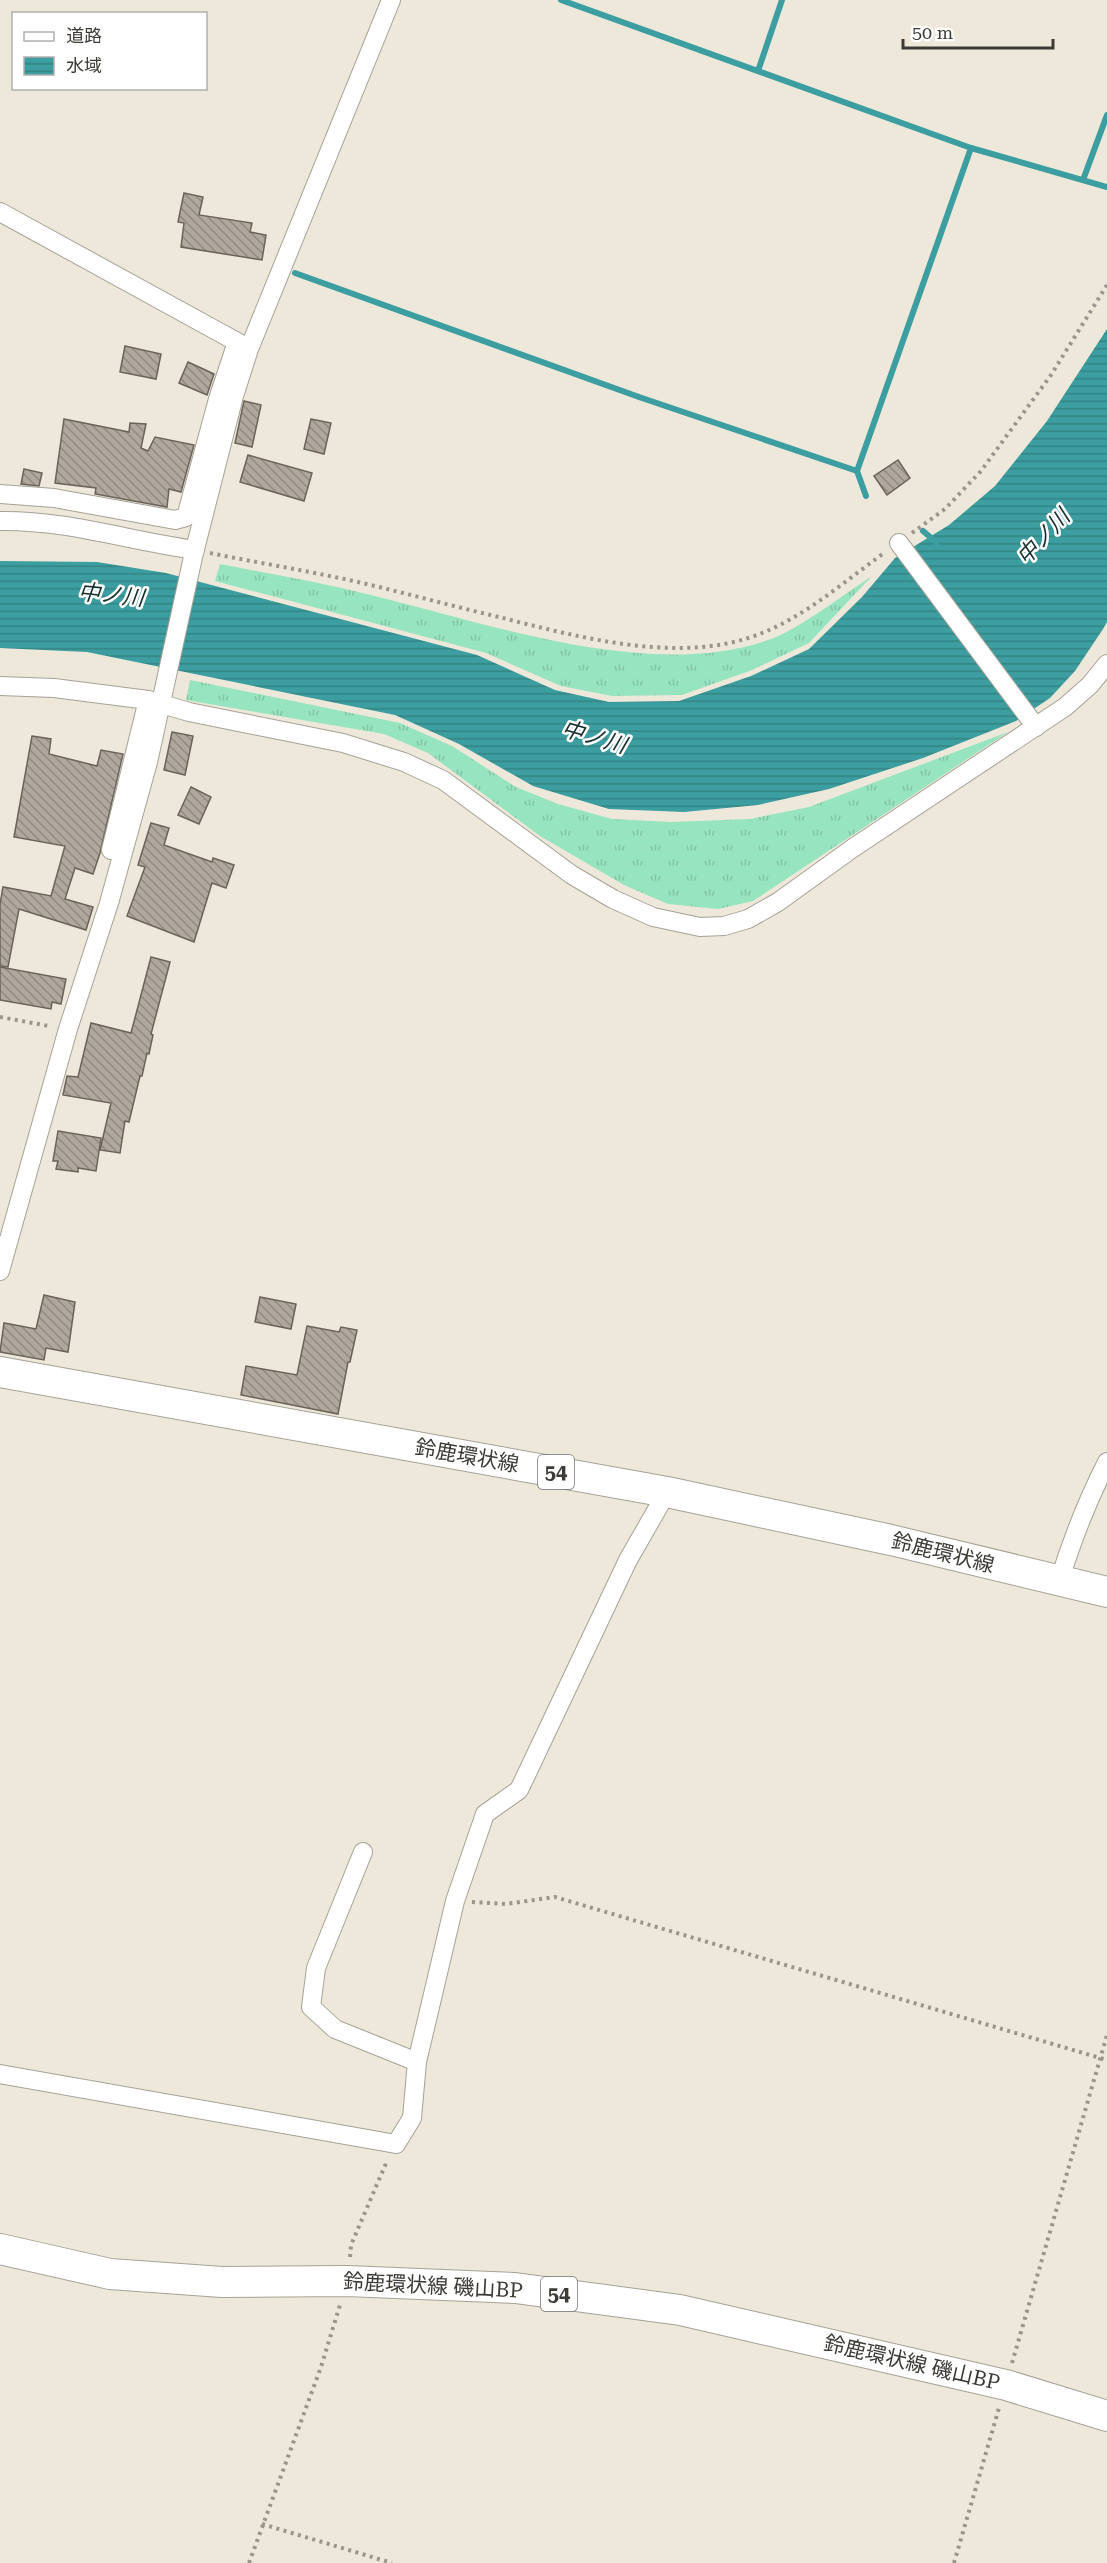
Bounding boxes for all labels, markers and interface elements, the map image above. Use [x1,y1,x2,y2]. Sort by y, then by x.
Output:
legend [12,12,207,90]
scale bar [903,12,1053,50]
text: 50 m [912,22,953,43]
text: 道路 [66,25,102,46]
text: 水域 [66,55,102,76]
water label: 中ノ川 [1011,503,1076,570]
water label: 中ノ川 [77,579,147,611]
water label: 中ノ川 [559,716,631,759]
street label: 鈴鹿環状線 [413,1435,521,1477]
road number: 54 [538,1455,574,1489]
street label: 鈴鹿環状線 [889,1529,997,1577]
street label: 鈴鹿環状線 磯山BP [343,2269,523,2303]
road number: 54 [541,2277,577,2311]
street label: 鈴鹿環状線 磯山BP [822,2331,1002,2395]

